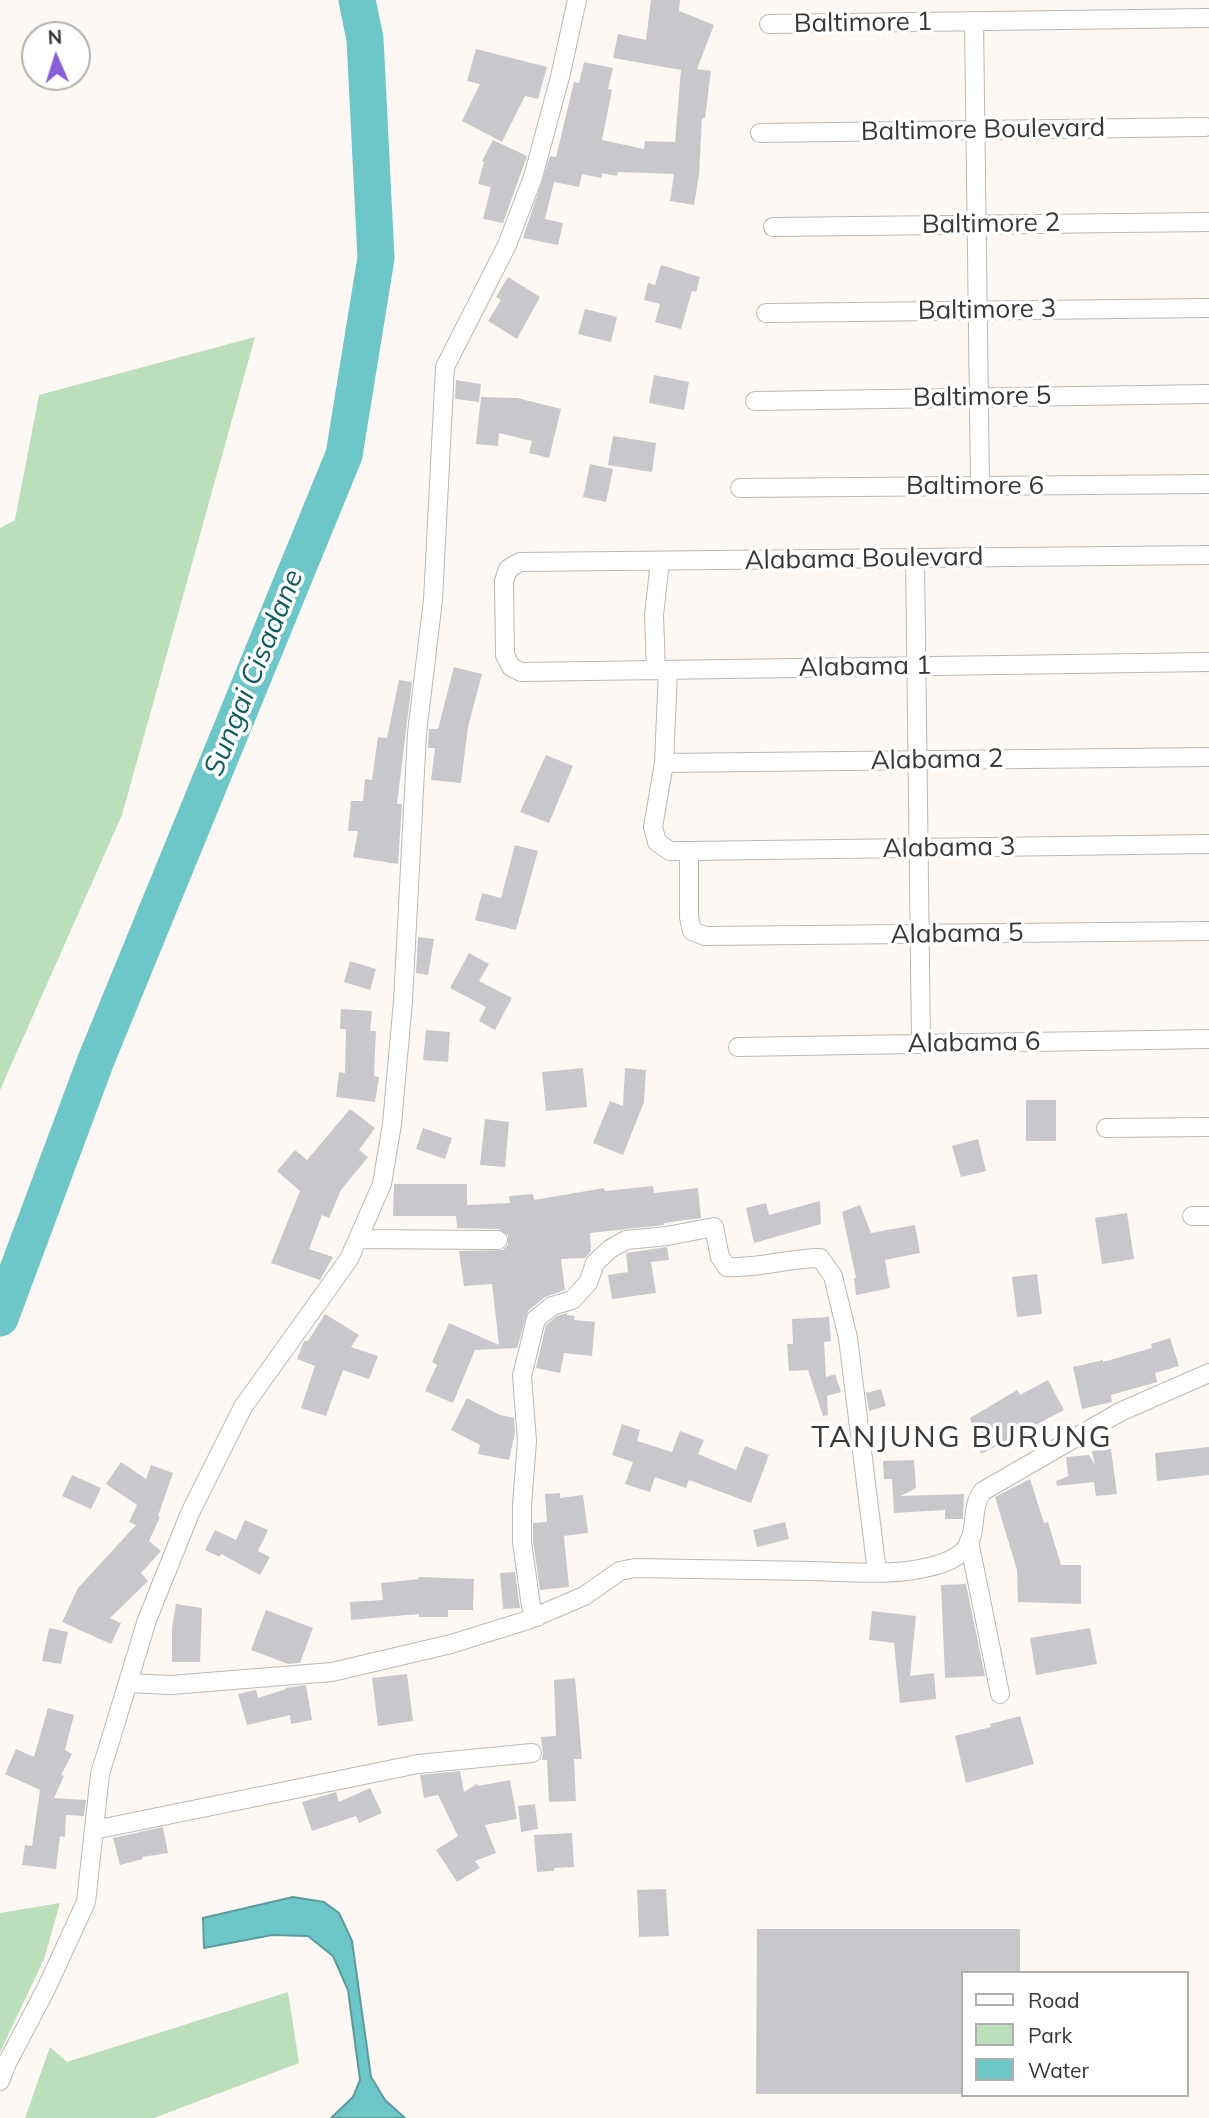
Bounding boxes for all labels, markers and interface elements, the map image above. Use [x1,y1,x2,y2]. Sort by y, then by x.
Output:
street label: Baltimore 1 [794,6,932,40]
north arrow [21,21,91,91]
text: N [47,25,63,49]
street label: Baltimore Boulevard [861,112,1105,148]
street label: Baltimore 2 [922,207,1060,241]
street label: Baltimore 3 [918,293,1056,327]
street label: Baltimore 5 [913,380,1051,414]
street label: Baltimore 6 [906,470,1044,502]
street label: Alabama Boulevard [744,541,984,577]
water label: Sungai Cisadane [197,565,311,781]
street label: Alabama 1 [798,650,932,684]
street label: Alabama 2 [870,743,1004,777]
street label: Alabama 3 [882,831,1016,865]
street label: Alabama 5 [890,917,1024,951]
street label: Alabama 6 [907,1026,1041,1060]
district label: TANJUNG BURUNG [813,1420,1111,1456]
legend [960,1971,1188,2097]
text: Road [1028,1987,1079,2013]
text: Park [1028,2022,1072,2048]
text: Water [1028,2057,1089,2083]

